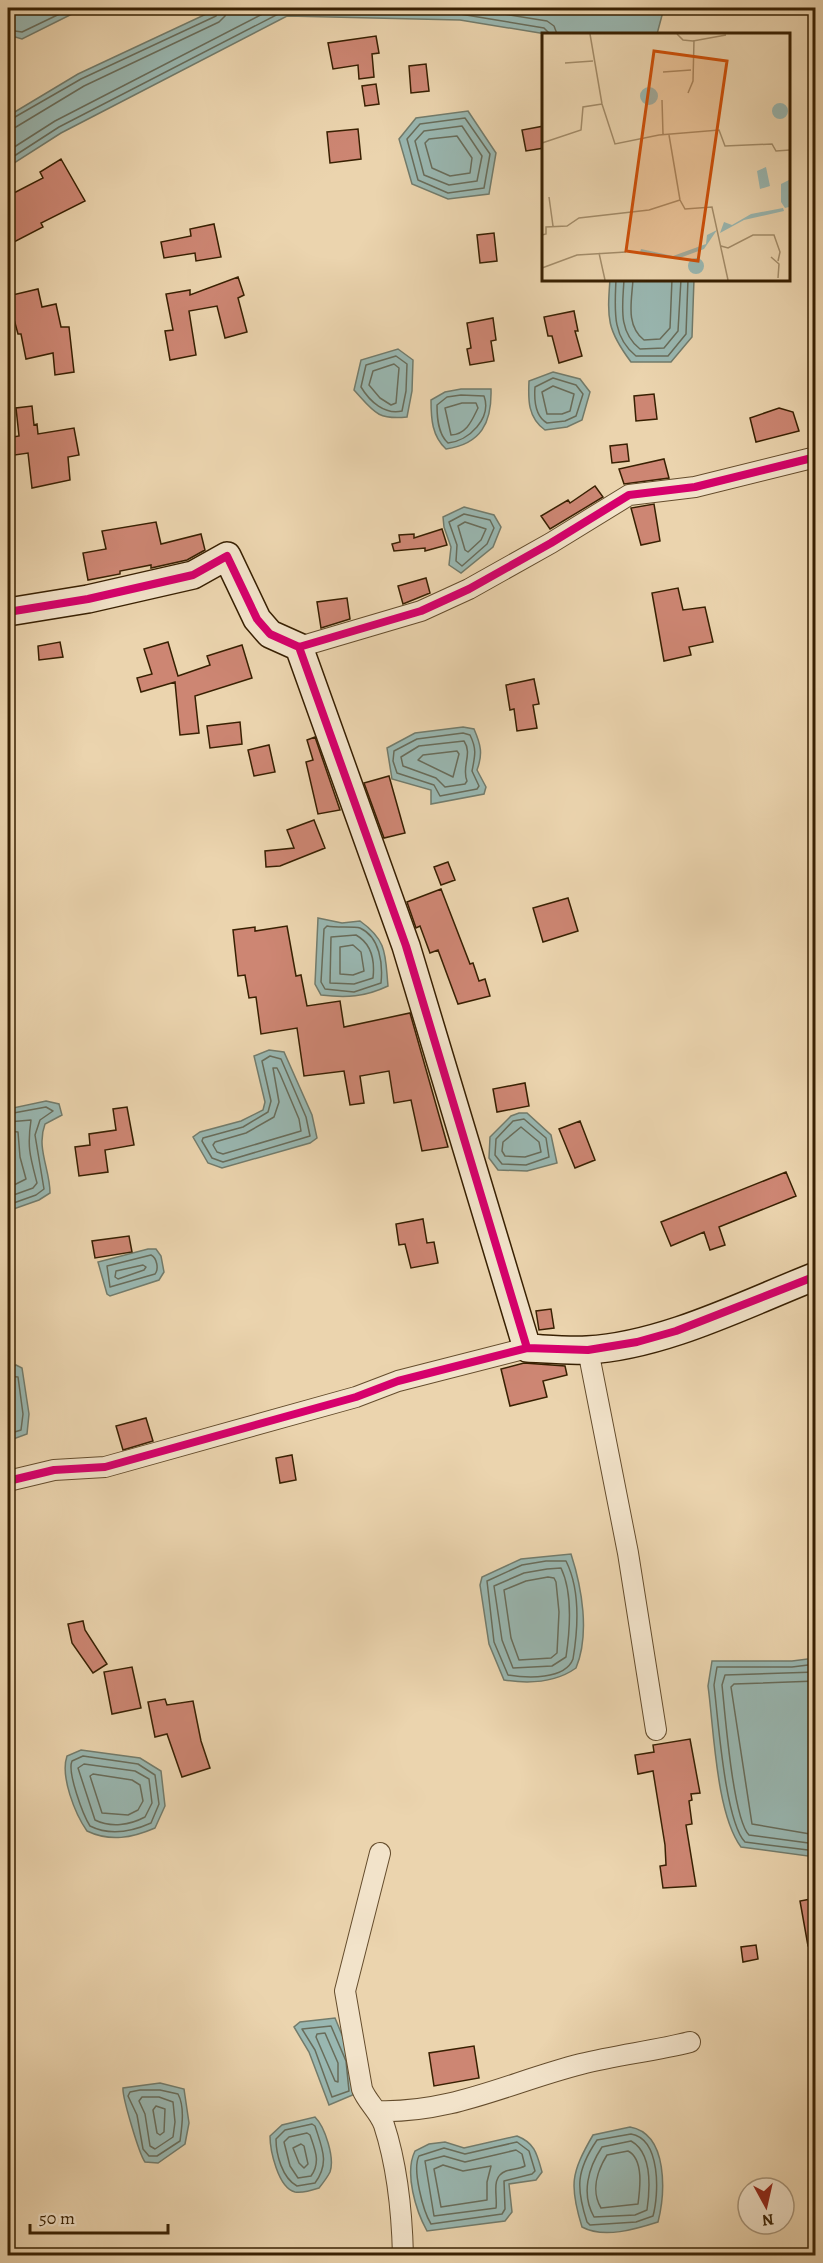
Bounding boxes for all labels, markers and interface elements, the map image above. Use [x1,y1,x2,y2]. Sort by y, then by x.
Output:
inset map [542,33,790,280]
north arrow [736,2176,796,2236]
scale bar [30,2197,168,2235]
text: 50 m [39,2206,75,2230]
text: N [760,2208,775,2232]

